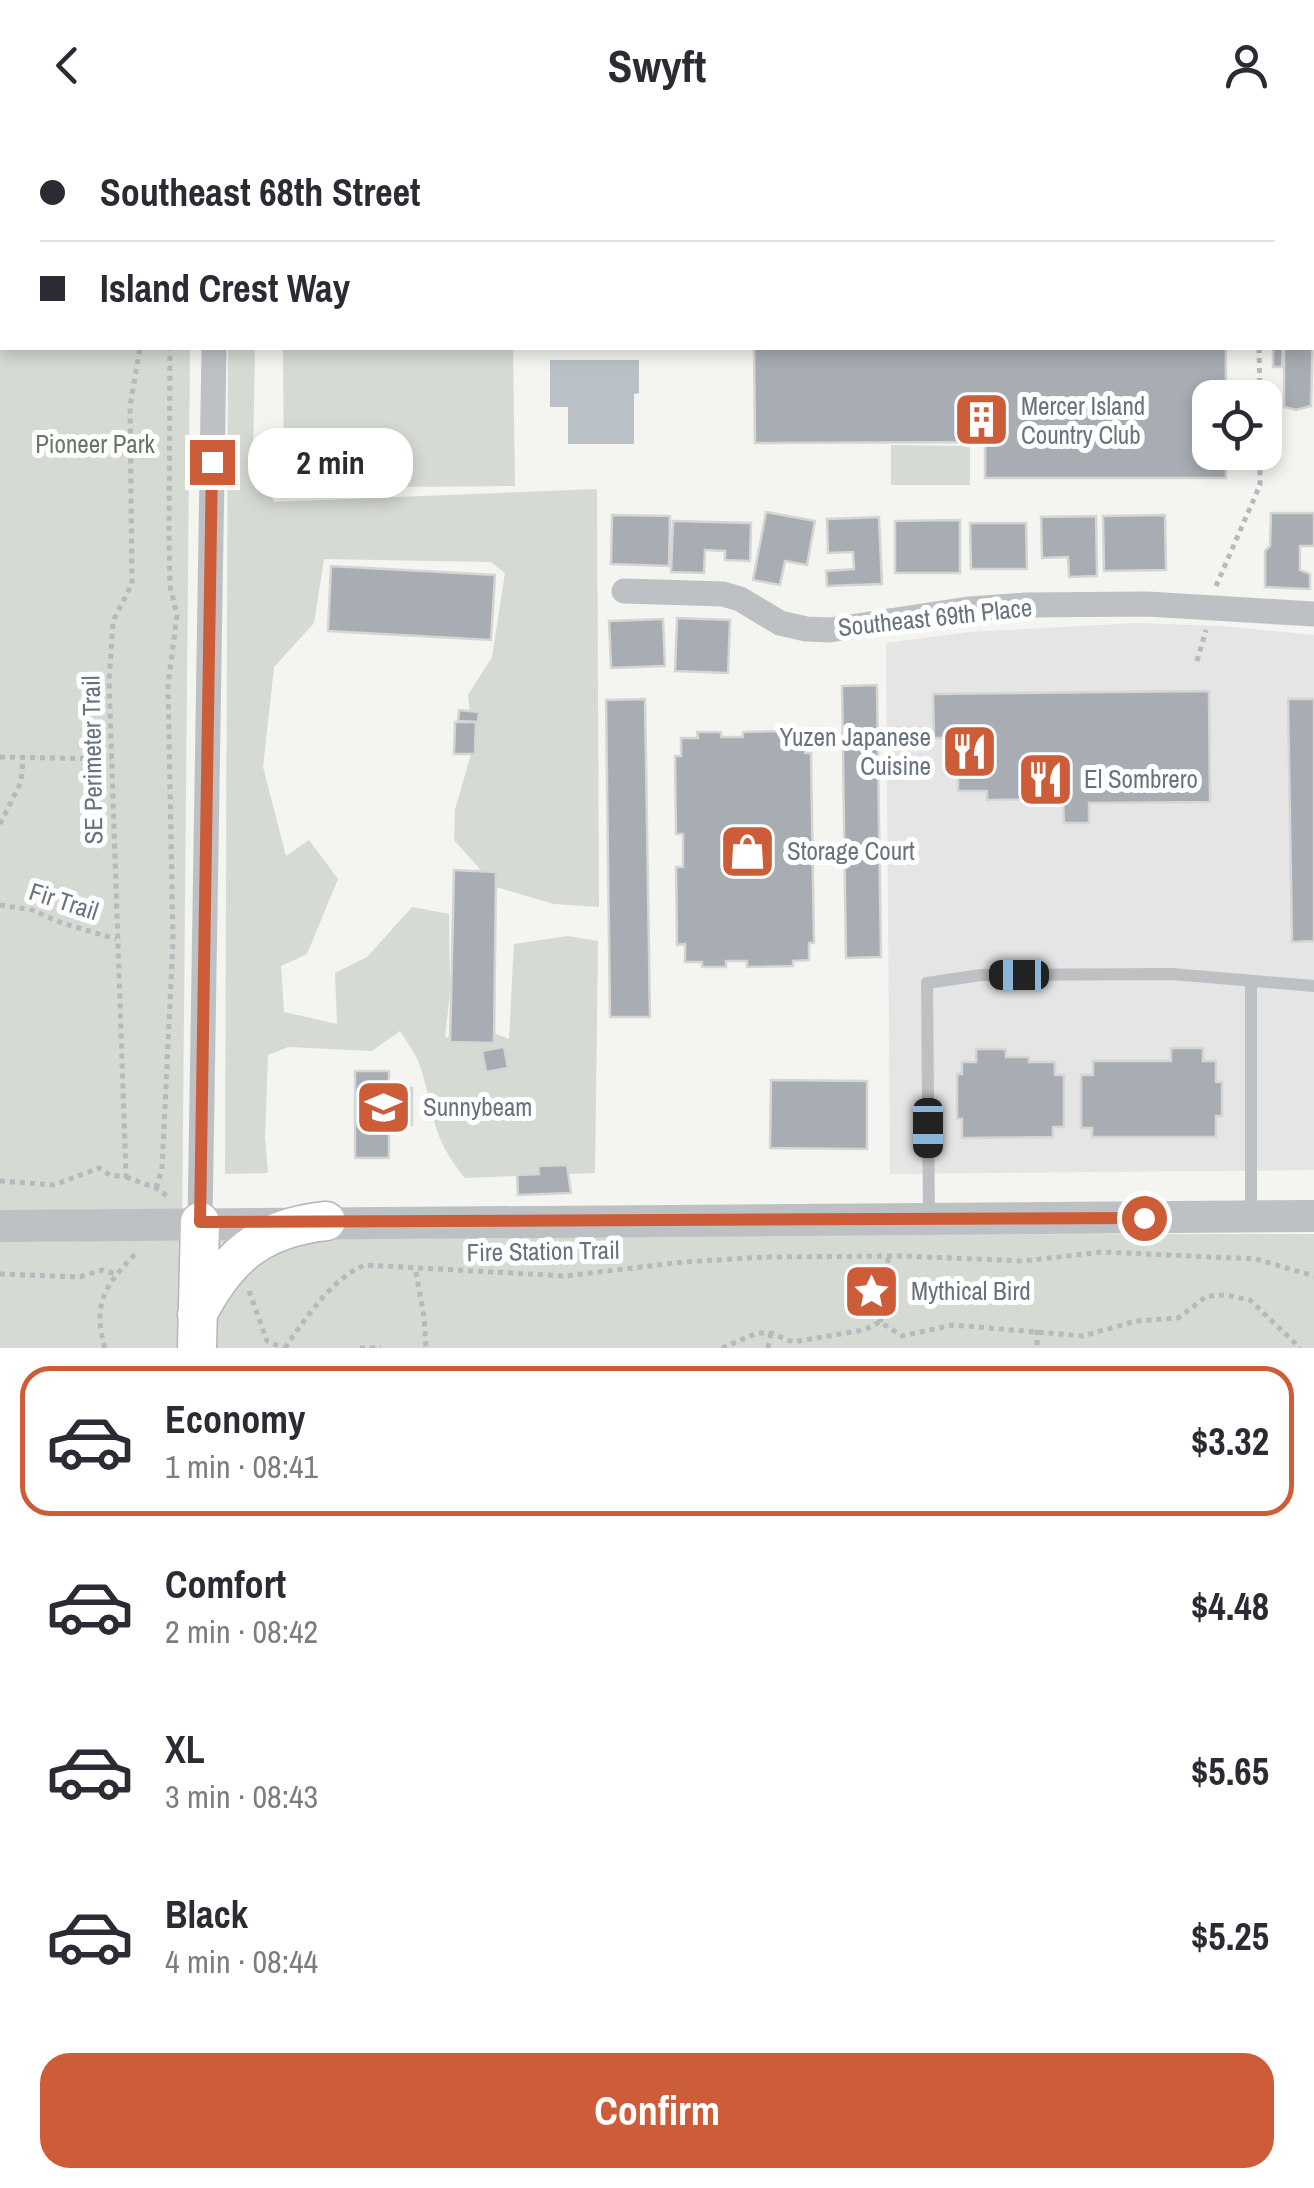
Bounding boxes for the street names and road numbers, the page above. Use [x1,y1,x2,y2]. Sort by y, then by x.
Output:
street label: Southeast 69th Place [836,590,1034,644]
street label: SE Perimeter Trail [74,675,110,845]
street label: Fir Trail [25,874,103,928]
street label: Fire Station Trail [466,1233,620,1269]

